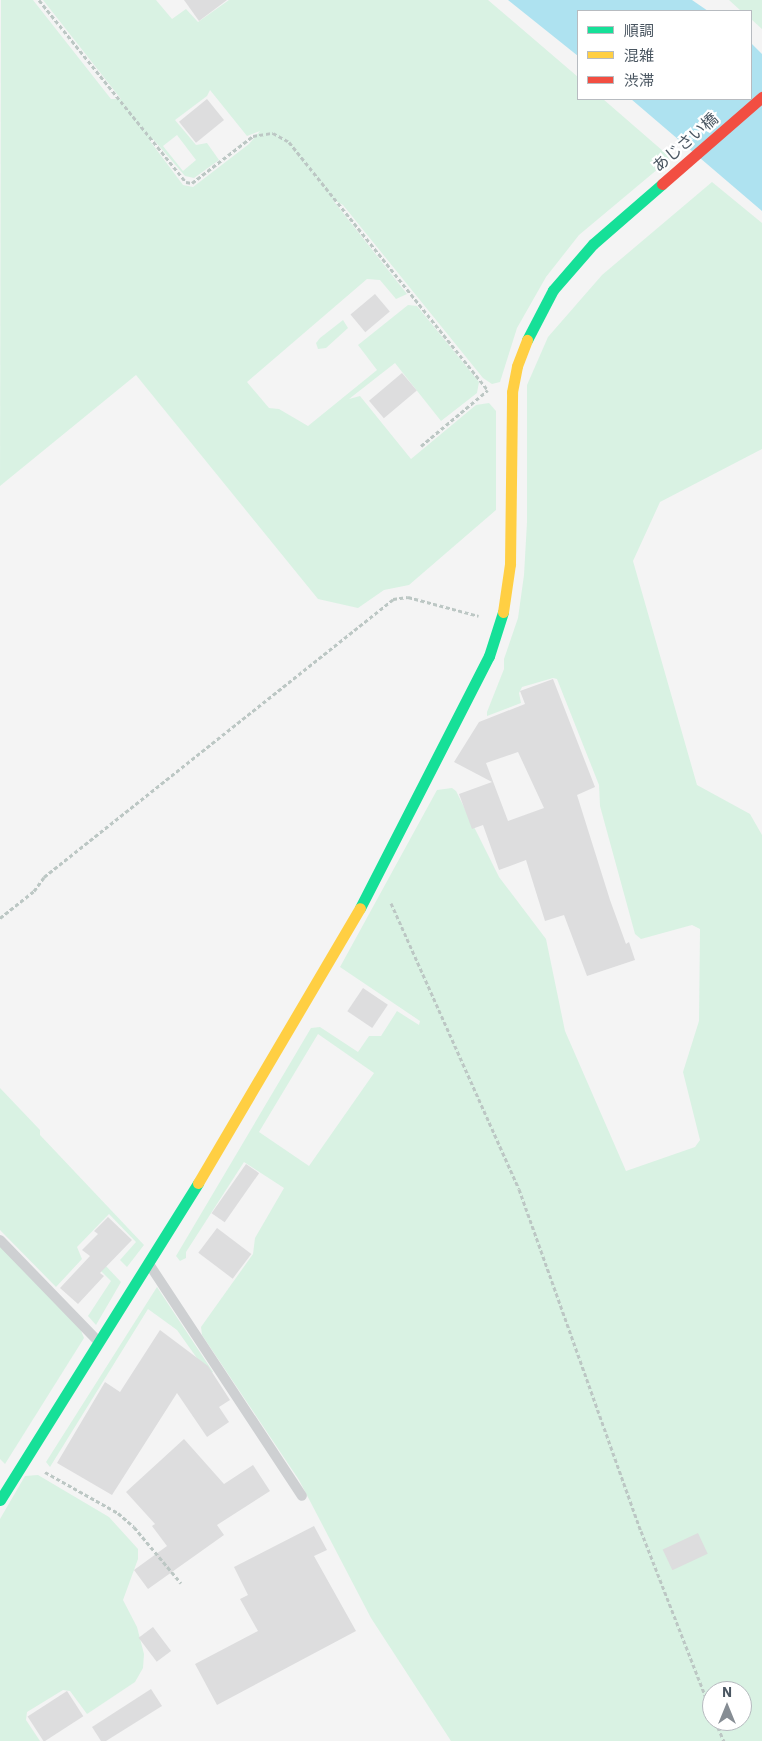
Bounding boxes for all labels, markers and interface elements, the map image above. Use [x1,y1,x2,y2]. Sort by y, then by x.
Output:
legend [577,10,752,100]
text: 順調 [624,21,654,40]
text: 混雑 [624,46,654,65]
text: 渋滞 [624,71,654,90]
street label: あじさい橋 [649,109,721,175]
north arrow [702,1681,752,1731]
text: N [722,1683,732,1701]

